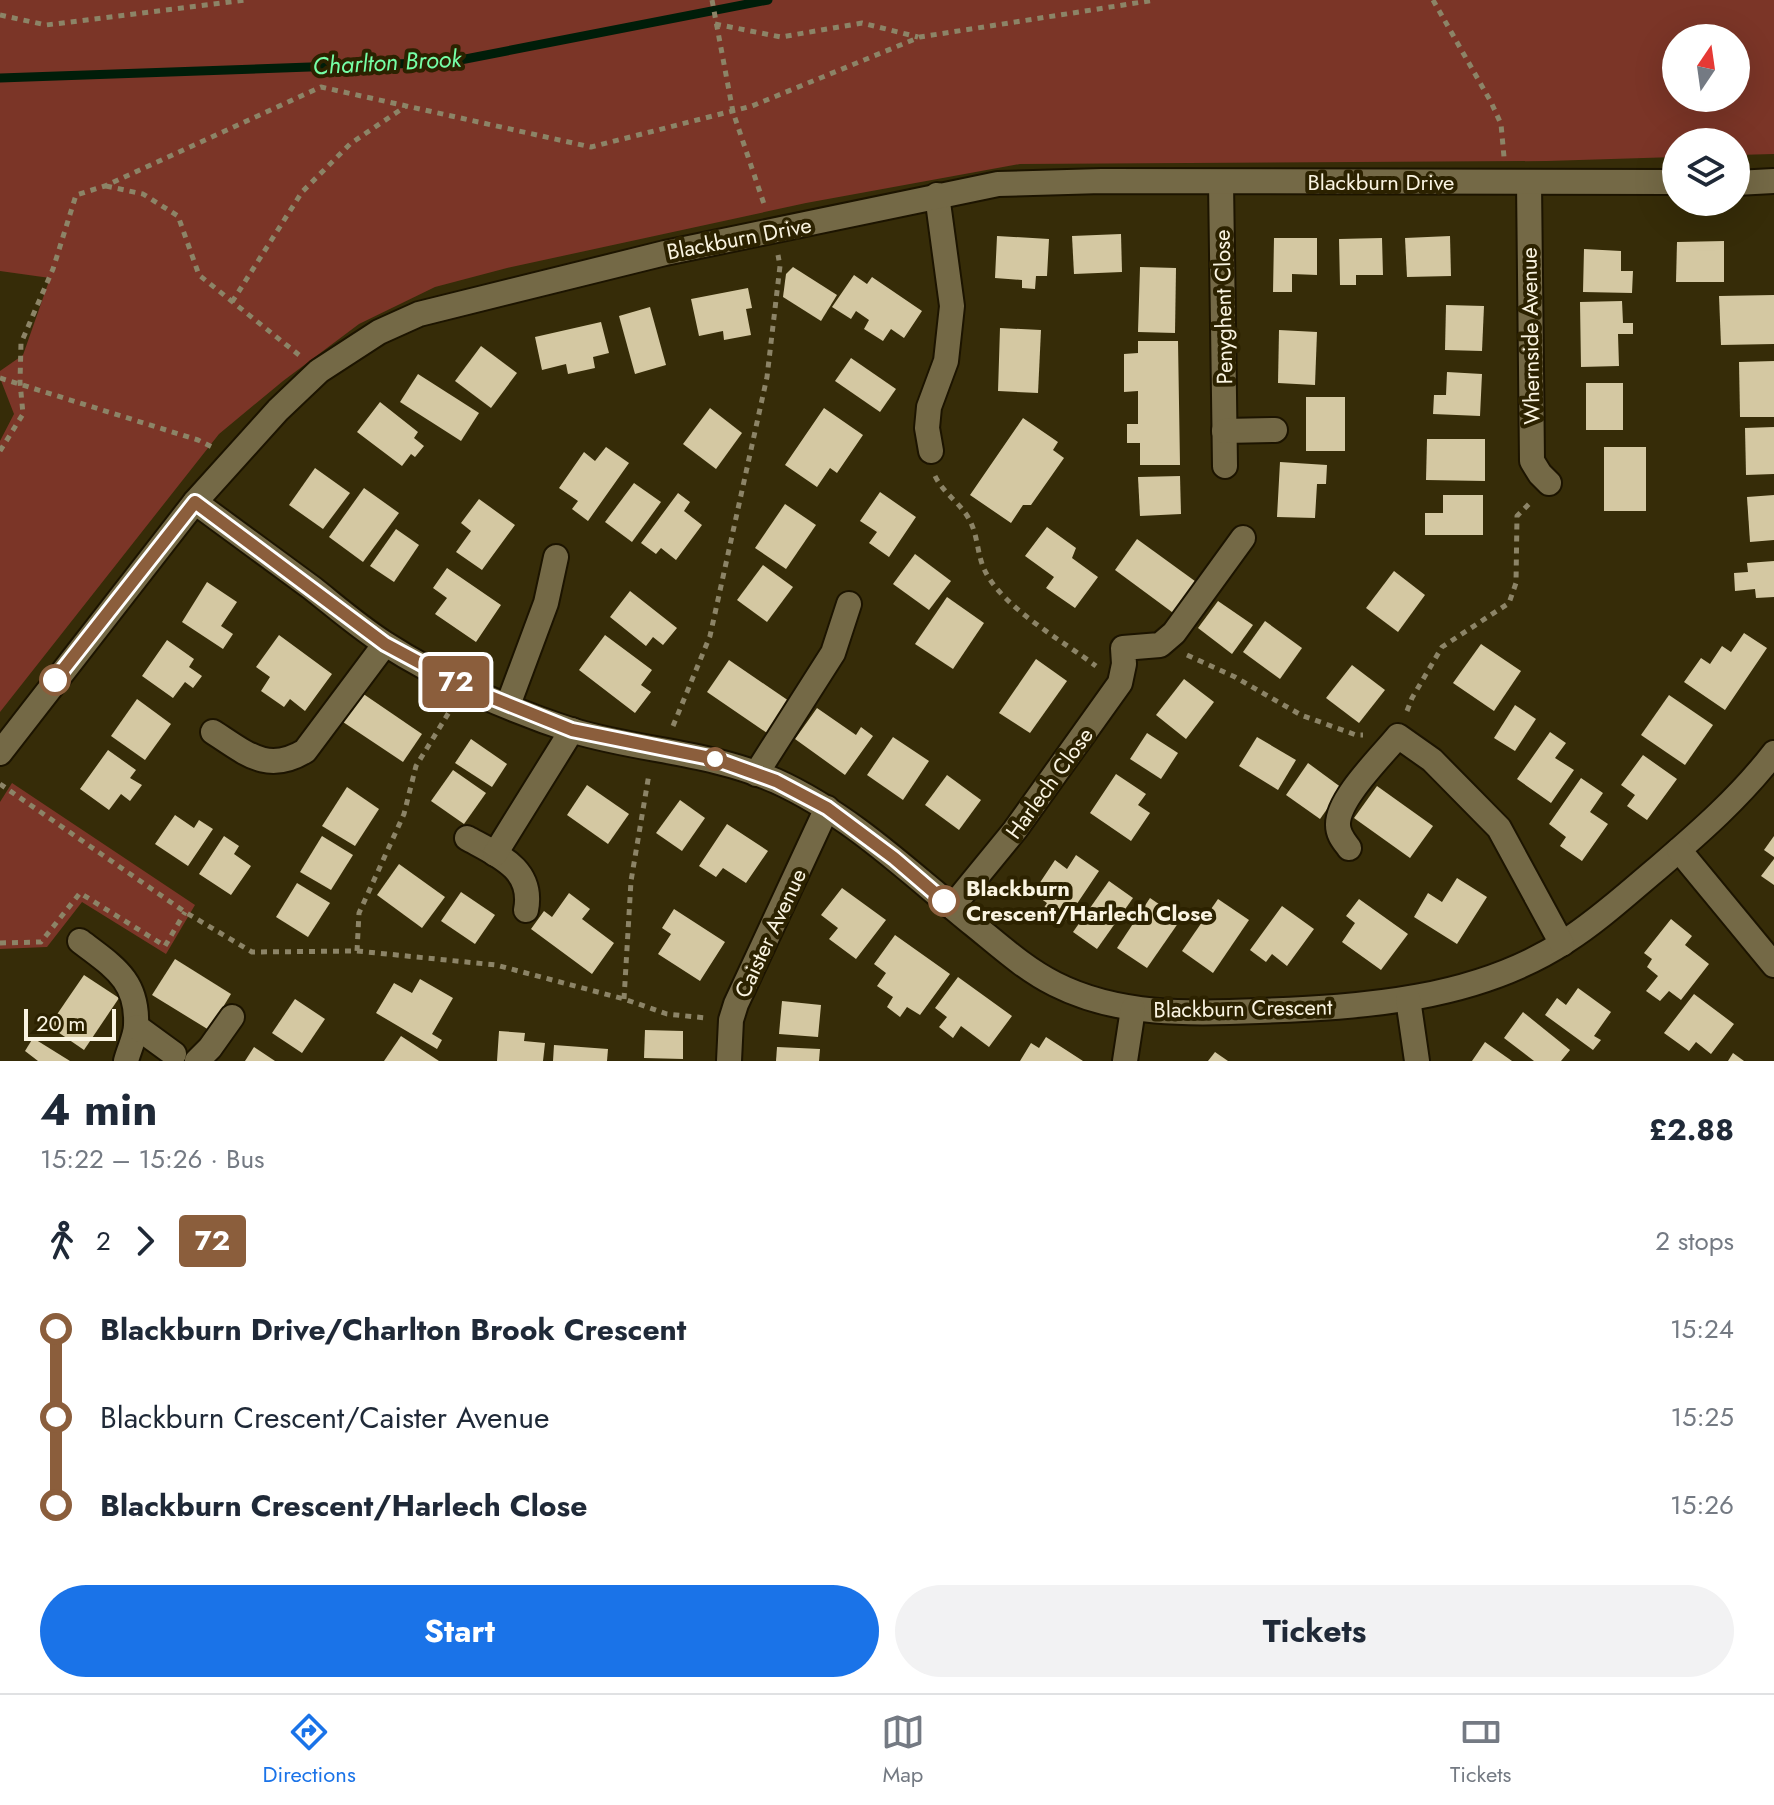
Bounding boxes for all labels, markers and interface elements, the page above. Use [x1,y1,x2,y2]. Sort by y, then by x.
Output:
north arrow [1662,24,1750,112]
map controls [1662,24,1750,216]
water label: Charlton Brook [312,41,464,83]
button: layers [1662,128,1750,216]
street label: Blackburn Drive [1308,166,1454,198]
street label: Blackburn Drive [664,208,814,268]
street label: Penyghent Close [1206,229,1240,385]
street label: Whernside Avenue [1512,247,1548,425]
line badge: 72 [420,656,492,708]
text: 72 [438,661,474,702]
unlabelled marker [40,665,70,695]
street label: Harlech Close [997,720,1101,846]
unlabelled marker [704,748,726,770]
street label: Caister Avenue [726,863,814,1003]
place label: Blackburn Crescent/Harlech Close [966,872,1213,929]
marker: Blackburn Crescent/Harlech Close [929,886,959,916]
street label: Blackburn Crescent [1153,990,1334,1026]
scale bar [24,1005,116,1041]
text: 20 m [36,1007,85,1039]
text: 4 min [40,1078,157,1142]
text: £2.88 [1649,1108,1734,1151]
text: 15:22 – 15:26 · Bus [40,1140,265,1178]
icon: walk [40,1219,84,1263]
icon: forward [123,1219,167,1263]
text: 72 [195,1220,230,1261]
text: 2 [96,1222,111,1260]
text: 2 stops [1655,1222,1734,1260]
text: Blackburn Drive/Charlton Brook Crescent [100,1308,686,1351]
text: 15:24 [1670,1310,1734,1348]
text: Blackburn Crescent/Caister Avenue [100,1396,549,1439]
text: 15:25 [1670,1398,1734,1436]
text: Blackburn Crescent/Harlech Close [100,1484,587,1527]
text: 15:26 [1670,1486,1734,1524]
button: Start [40,1585,879,1677]
button: Tickets [895,1585,1734,1677]
tab: Directions [263,1710,356,1790]
tab: Map [881,1710,925,1790]
tab: Tickets [1450,1710,1511,1790]

